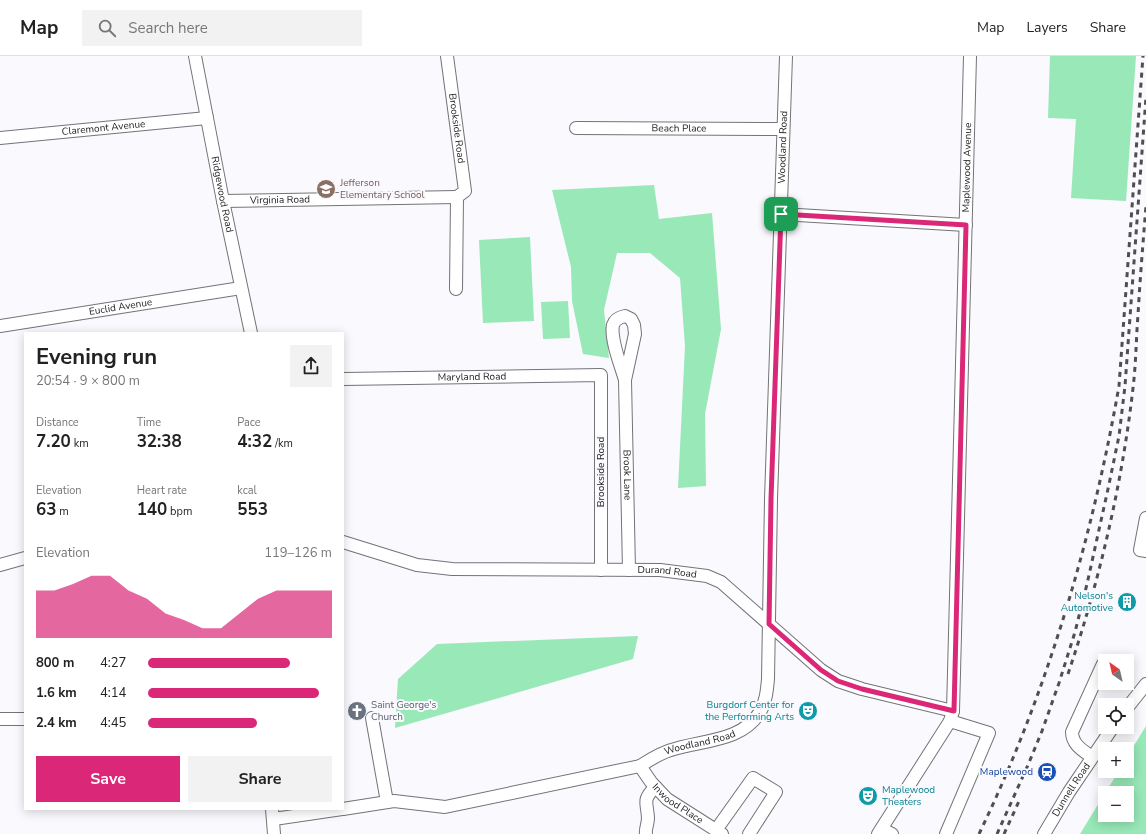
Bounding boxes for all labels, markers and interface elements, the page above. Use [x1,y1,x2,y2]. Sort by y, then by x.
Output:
search box [82,10,362,46]
text: Map [20,15,58,41]
icon: search [96,17,118,39]
text: Search here [128,18,208,38]
text: Map [977,18,1004,37]
text: Layers [1026,18,1068,37]
text: Share [1090,18,1126,37]
street label: Brookside Road [445,92,468,164]
street label: Woodland Road [775,110,791,184]
street label: Claremont Avenue [61,117,146,139]
street label: Beach Place [652,121,706,136]
street label: Maplewood Avenue [959,123,975,213]
street label: Ridgewood Road [208,155,237,234]
place label: Jefferson Elementary School [339,176,425,202]
school or university icon: Jefferson Elementary School [315,178,337,200]
street label: Virginia Road [249,193,310,208]
pin [764,197,798,231]
icon: arrive [770,203,792,225]
street label: Euclid Avenue [88,295,153,319]
text: Evening run [36,342,157,372]
button: share [290,345,332,387]
street label: Maryland Road [438,369,507,385]
text: 20:54 · 9 × 800 m [36,372,140,390]
text: Distance [36,415,79,430]
text: Time [137,415,161,430]
text: Pace [237,415,261,430]
text: 7.20 [36,430,71,453]
text: 32:38 [137,430,182,453]
text: 4:32 [237,430,272,453]
text: km [71,436,89,451]
text: /km [272,436,293,451]
street label: Brookside Road [594,437,608,507]
street label: Brook Lane [619,449,635,500]
text: Elevation [36,483,82,498]
text: Heart rate [137,483,187,498]
text: kcal [237,483,257,498]
text: 63 [36,498,56,521]
text: 140 [137,498,167,521]
text: 553 [237,498,268,521]
text: m [56,504,69,519]
text: bpm [167,504,192,519]
text: Elevation [36,544,90,562]
text: 119–126 m [264,544,332,562]
street label: Durand Road [638,563,698,582]
place label: Nelson's Automotive [1061,589,1113,615]
building icon: Nelson's Automotive [1116,591,1138,613]
text: 800 m [36,654,74,672]
text: 4:27 [100,654,126,672]
north arrow [1098,654,1134,690]
map controls [1098,654,1134,822]
text: 1.6 km [36,684,77,702]
text: 4:14 [100,684,126,702]
place label: Saint George's Church [371,698,437,724]
place label: Burgdorf Center for the Performing Arts [705,698,794,724]
button: locate [1098,698,1134,734]
church icon: Saint George's Church [346,700,368,722]
theatre icon: Burgdorf Center for the Performing Arts [797,700,819,722]
text: 2.4 km [36,714,77,732]
text: 4:45 [100,714,126,732]
street label: Woodland Road [662,727,738,759]
button: + [1098,742,1134,778]
button: Save [36,756,180,802]
button: Share [188,756,332,802]
street label: Dunnell Road [1049,760,1094,819]
station icon: Maplewood [1036,761,1058,783]
place label: Maplewood [980,765,1033,779]
street label: Inwood Place [649,780,706,827]
place label: Maplewood Theaters [882,783,935,809]
theatre icon: Maplewood Theaters [857,785,879,807]
button: − [1098,786,1134,822]

